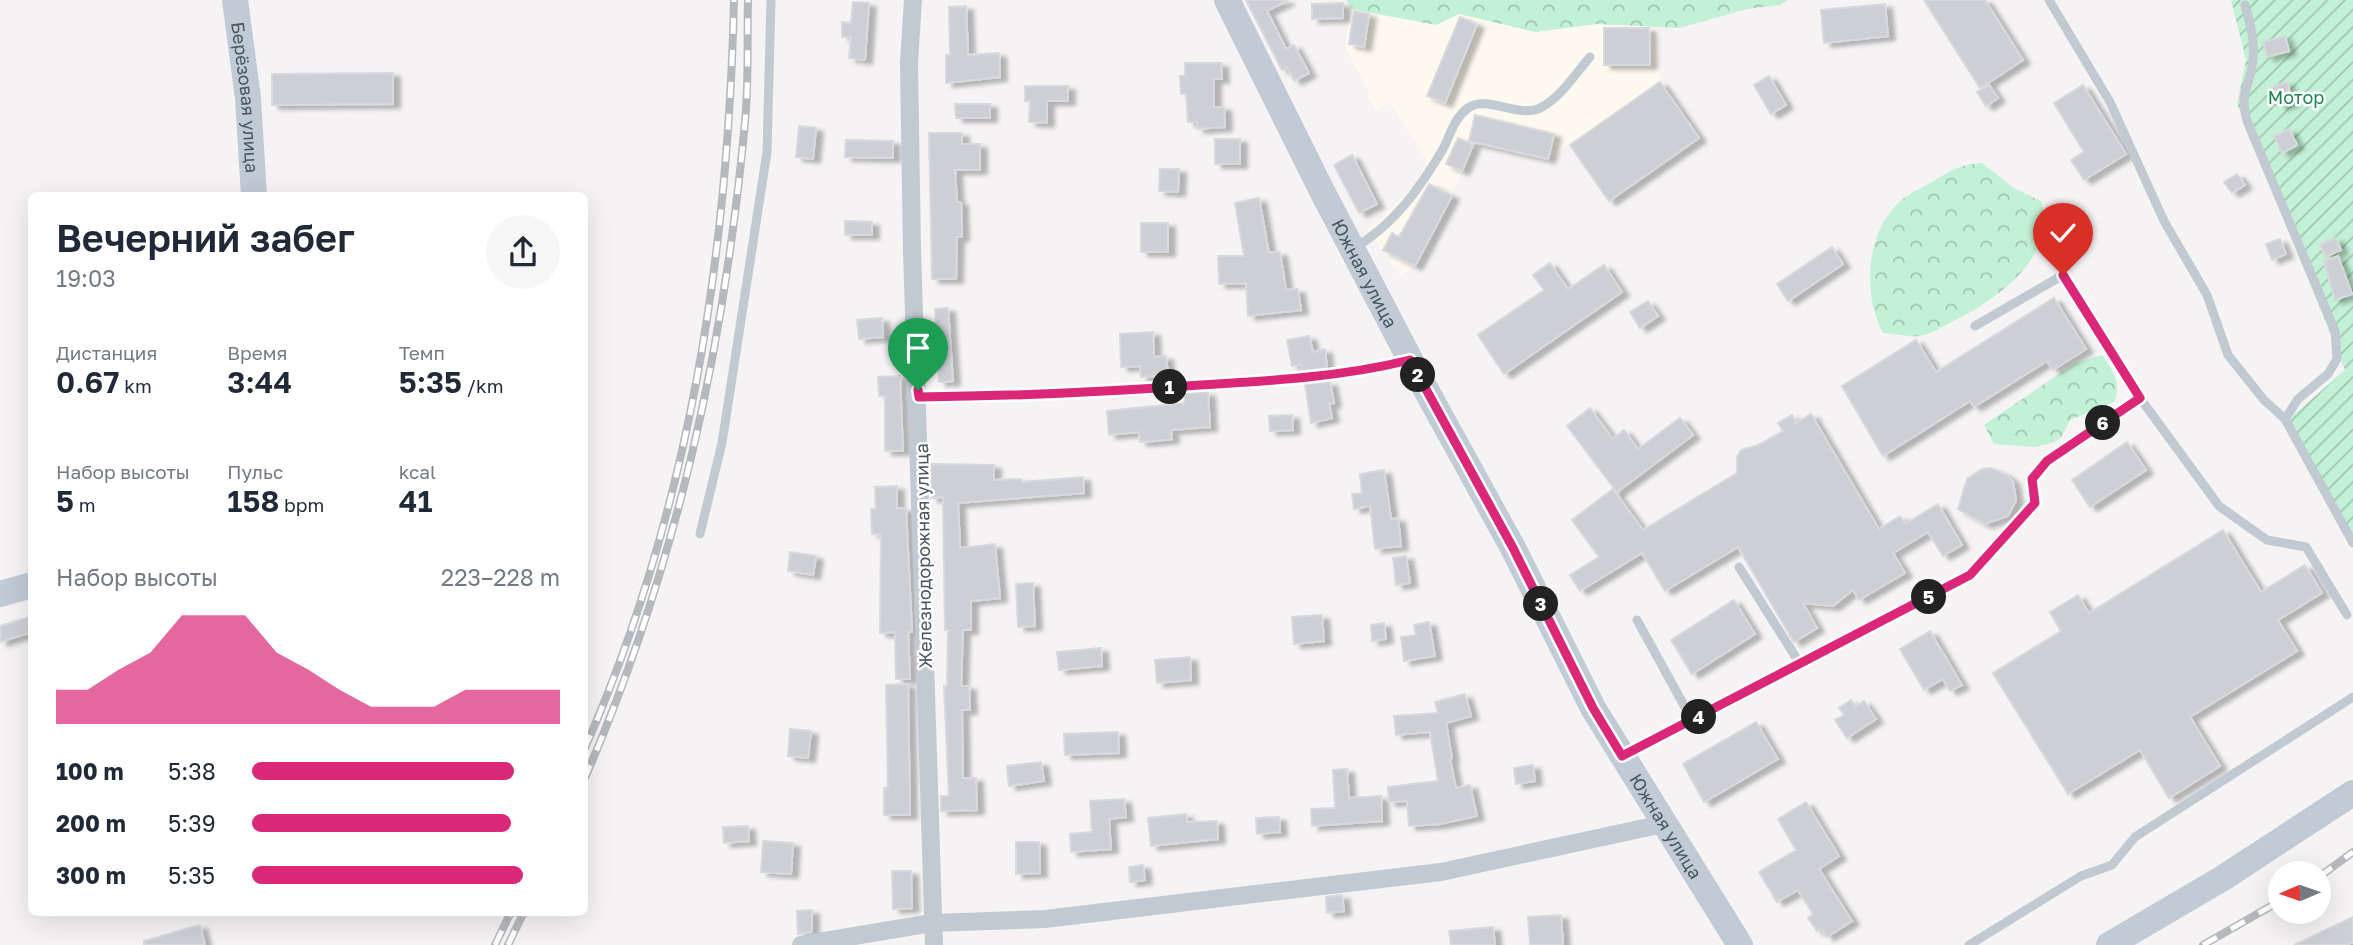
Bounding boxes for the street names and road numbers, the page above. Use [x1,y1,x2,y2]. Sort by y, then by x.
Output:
street label: Берёзовая улица [227,20,264,174]
street label: Южная улица [1327,215,1402,331]
street label: Железнодорожная улица [910,443,936,669]
street label: Южная улица [1625,769,1707,883]

